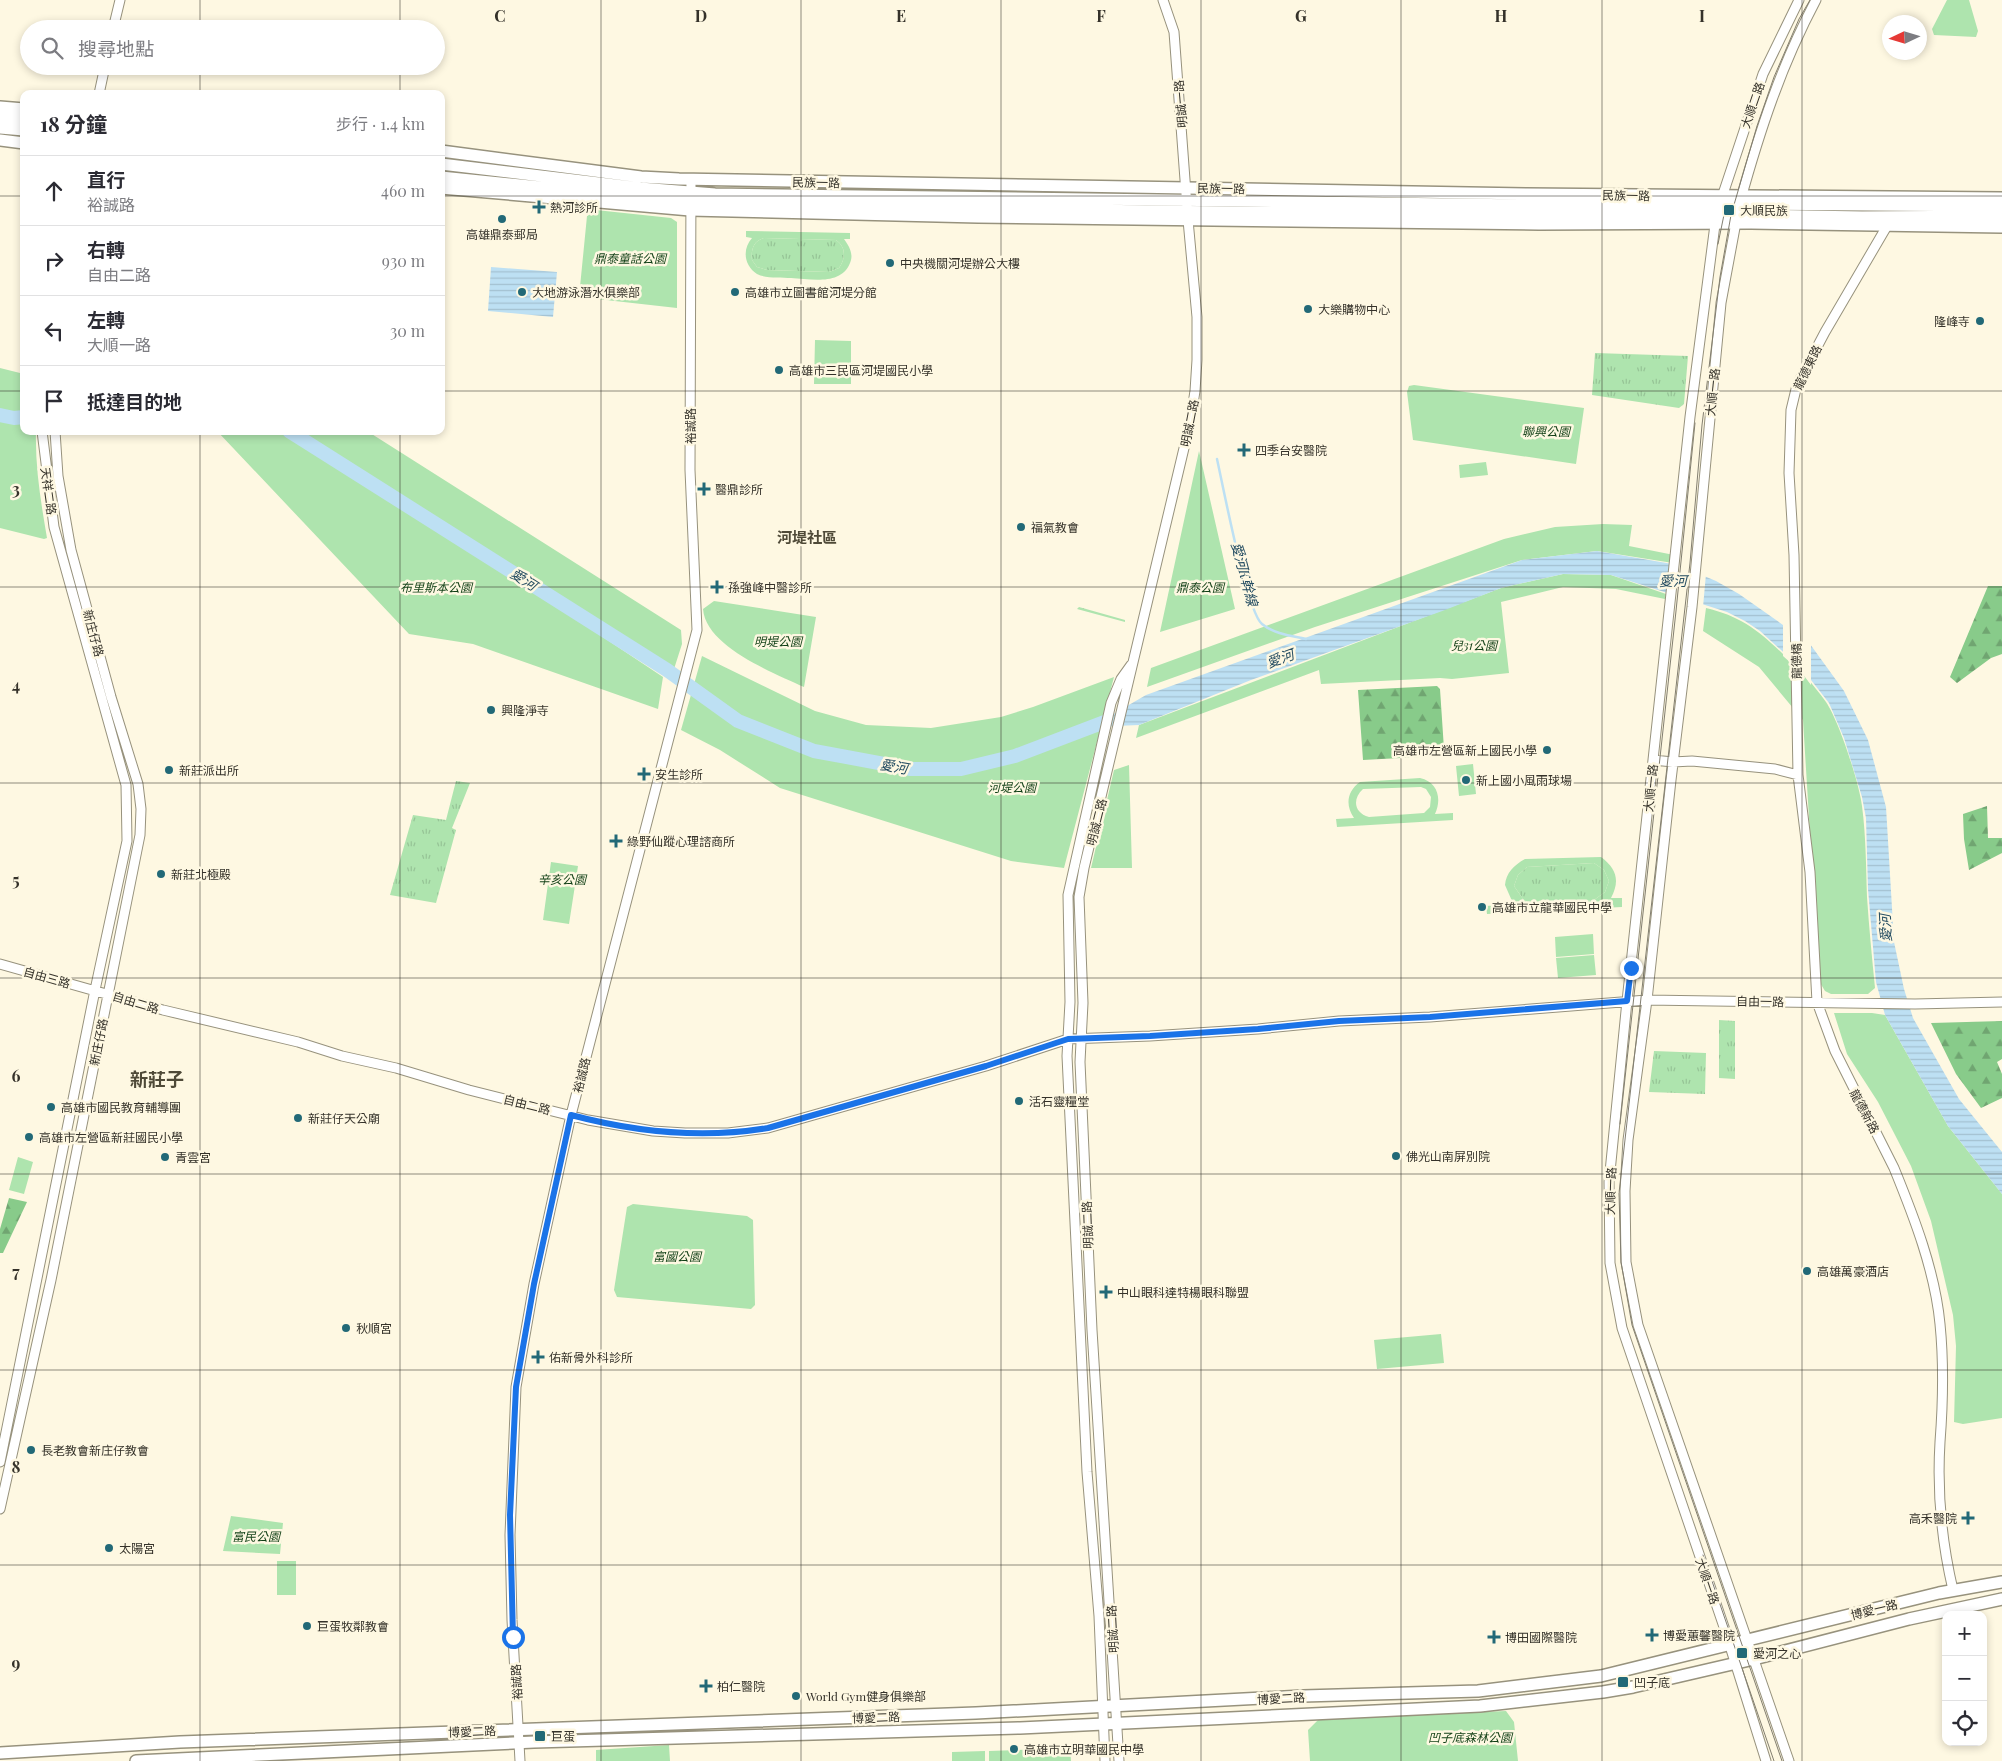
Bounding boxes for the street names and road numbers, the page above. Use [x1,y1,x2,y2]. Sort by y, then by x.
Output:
street label: 明誠一路 [1170,79,1190,129]
street label: 大順二路 [1737,80,1767,130]
street label: 民族一路 [792,174,840,190]
street label: 民族一路 [1197,180,1245,196]
street label: 民族一路 [1602,187,1650,203]
street label: 龍德東路 [1789,342,1825,392]
street label: 大順一路 [1702,367,1722,417]
street label: 明誠二路 [1177,398,1201,448]
street label: 裕誠路 [682,408,698,444]
street label: 天祥二路 [38,466,60,516]
street label: 新庄仔路 [80,608,108,658]
street label: 龍德橋 [1788,643,1804,679]
street label: 大順一路 [1640,763,1660,813]
street label: 明誠二路 [1082,797,1110,847]
street label: 自由三路 [22,963,72,991]
street label: 自由二路 [111,987,161,1017]
street label: 自由一路 [1736,993,1784,1009]
street label: 新庄仔路 [86,1017,110,1067]
street label: 裕誠路 [569,1056,593,1094]
street label: 龍德新路 [1847,1086,1883,1136]
street label: 自由二路 [502,1090,552,1118]
street label: 大順一路 [1601,1167,1619,1215]
street label: 明誠二路 [1078,1201,1096,1249]
street label: 大順一路 [1693,1556,1723,1606]
street label: 博愛一路 [1849,1595,1899,1623]
street label: 明誠二路 [1103,1605,1121,1653]
street label: 裕誠路 [507,1664,525,1700]
street label: 博愛二路 [1257,1689,1305,1707]
street label: 博愛二路 [852,1708,900,1726]
street label: 博愛二路 [448,1722,496,1740]

